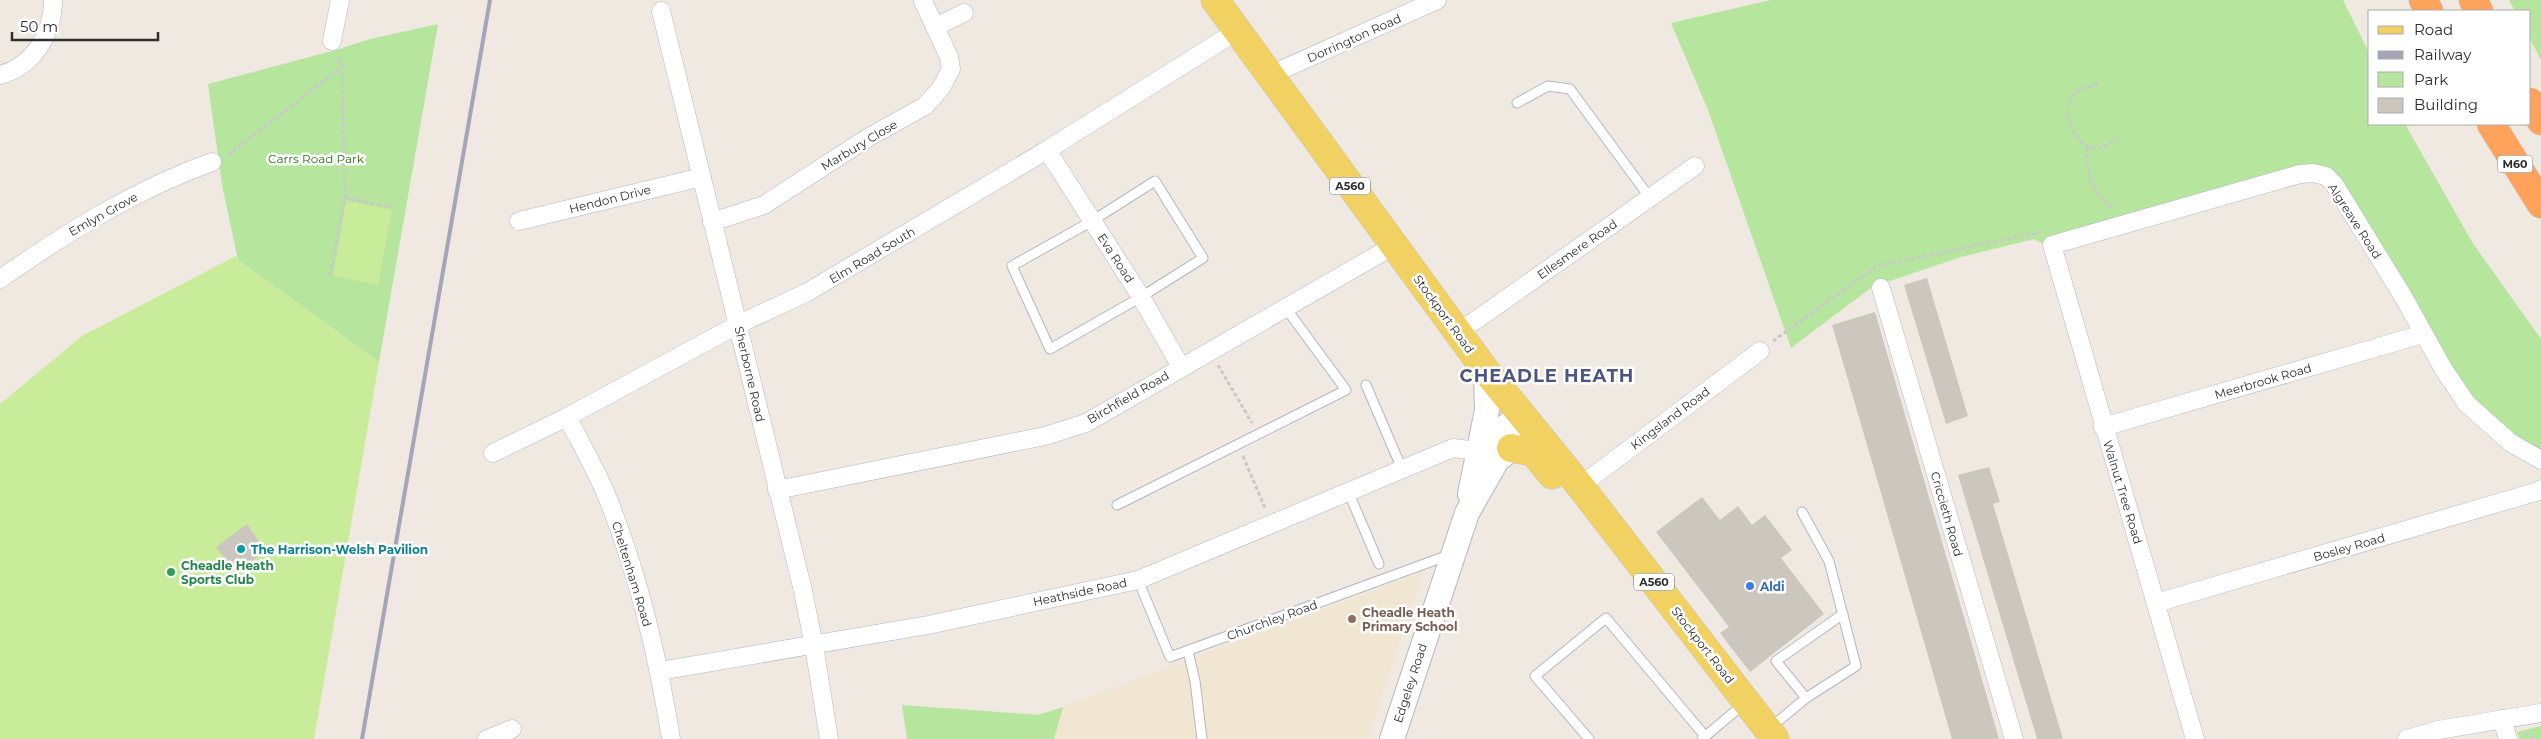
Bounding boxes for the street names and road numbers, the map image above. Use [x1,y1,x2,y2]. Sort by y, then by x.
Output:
street label: Dorrington Road [1305,11,1403,65]
street label: Marbury Close [818,116,900,174]
road number: M60 [2498,156,2532,172]
road number: A560 [1330,178,1370,195]
street label: Algreave Road [2325,180,2385,262]
street label: Hendon Drive [568,182,652,216]
street label: Emlyn Grove [66,189,140,239]
street label: Ellesmere Road [1534,216,1620,282]
street label: Elm Road South [826,223,918,287]
street label: Eva Road [1095,231,1137,285]
street label: Stockport Road [1410,272,1478,356]
street label: Sherborne Road [732,325,768,423]
street label: Meerbrook Road [2213,360,2313,402]
street label: Birchfield Road [1084,367,1172,427]
street label: Kingsland Road [1628,383,1712,453]
street label: Walnut Tree Road [2100,438,2146,546]
street label: Criccieth Road [1928,470,1966,558]
street label: Cheltenham Road [609,519,655,629]
street label: Bosley Road [2311,530,2387,564]
road number: A560 [1634,574,1674,590]
street label: Heathside Road [1032,575,1128,609]
street label: Churchley Road [1225,597,1319,643]
street label: Stockport Road [1668,604,1738,686]
street label: Edgeley Road [1390,641,1430,725]

